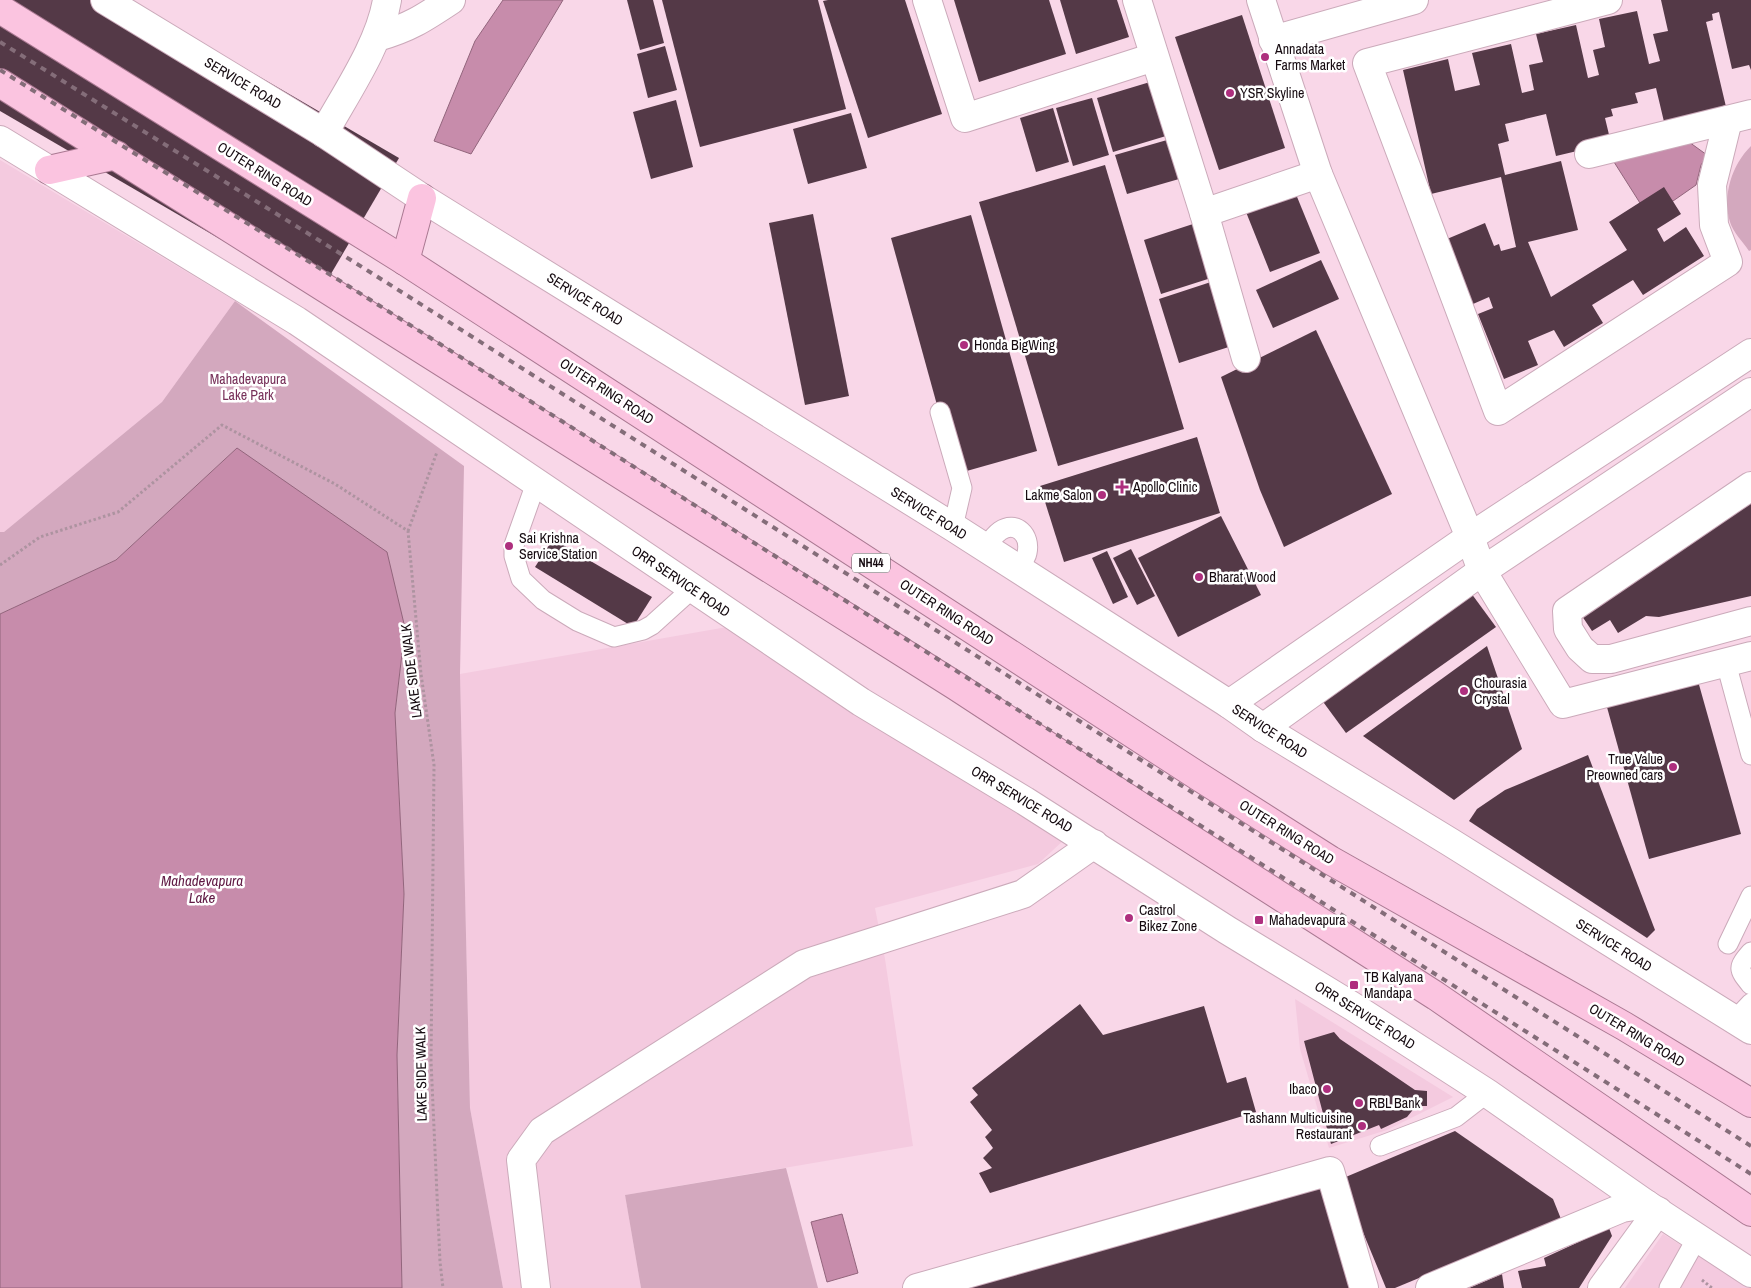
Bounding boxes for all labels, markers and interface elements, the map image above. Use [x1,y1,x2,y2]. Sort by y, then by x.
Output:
place label: Annadata Farms Market [1274,40,1345,74]
marker: Annadata Farms Market [1259,51,1271,63]
street label: SERVICE ROAD [201,53,285,113]
place label: YSR Skyline [1240,84,1304,102]
marker: YSR Skyline [1224,87,1236,99]
street label: OUTER RING ROAD [214,138,316,210]
street label: SERVICE ROAD [544,268,626,330]
place label: Honda BigWing [974,336,1056,354]
marker: Honda BigWing [958,339,970,351]
street label: OUTER RING ROAD [557,354,657,428]
park label: Mahadevapura Lake Park [210,370,287,404]
place label: Apollo Clinic [1132,478,1198,496]
marker: Apollo Clinic [1115,480,1129,494]
street label: SERVICE ROAD [888,482,970,544]
place label: Lakme Salon [1025,486,1092,504]
marker: Lakme Salon [1096,489,1108,501]
place label: Sai Krishna Service Station [519,529,598,563]
marker: Sai Krishna Service Station [503,540,515,552]
street label: ORR SERVICE ROAD [628,541,734,621]
road number: NH44 [852,554,890,572]
place label: Bharat Wood [1209,568,1276,586]
marker: Bharat Wood [1193,571,1205,583]
street label: OUTER RING ROAD [897,575,997,649]
street label: LAKE SIDE WALK [396,623,426,719]
place label: Chourasia Crystal [1474,674,1528,708]
marker: Chourasia Crystal [1458,685,1470,697]
street label: SERVICE ROAD [1229,700,1311,762]
place label: True Value Preowned cars [1586,750,1663,784]
marker: True Value Preowned cars [1667,761,1679,773]
street label: ORR SERVICE ROAD [968,762,1076,836]
street label: OUTER RING ROAD [1236,796,1338,868]
water label: Mahadevapura Lake [161,870,243,908]
place label: Castrol Bikez Zone [1139,901,1197,935]
place label: Mahadevapura [1269,911,1346,929]
marker: Castrol Bikez Zone [1123,912,1135,924]
marker: Mahadevapura [1253,914,1265,926]
street label: SERVICE ROAD [1573,914,1655,976]
place label: TB Kalyana Mandapa [1364,968,1424,1002]
street label: ORR SERVICE ROAD [1311,977,1419,1053]
marker: TB Kalyana Mandapa [1348,979,1360,991]
street label: OUTER RING ROAD [1586,999,1688,1071]
street label: LAKE SIDE WALK [411,1026,431,1121]
place label: Ibaco [1289,1080,1317,1098]
marker: Ibaco [1321,1083,1333,1095]
place label: RBL Bank [1369,1094,1421,1112]
marker: RBL Bank [1353,1097,1365,1109]
place label: Tashann Multicuisine Restaurant [1243,1109,1352,1143]
marker: Tashann Multicuisine Restaurant [1356,1120,1368,1132]

